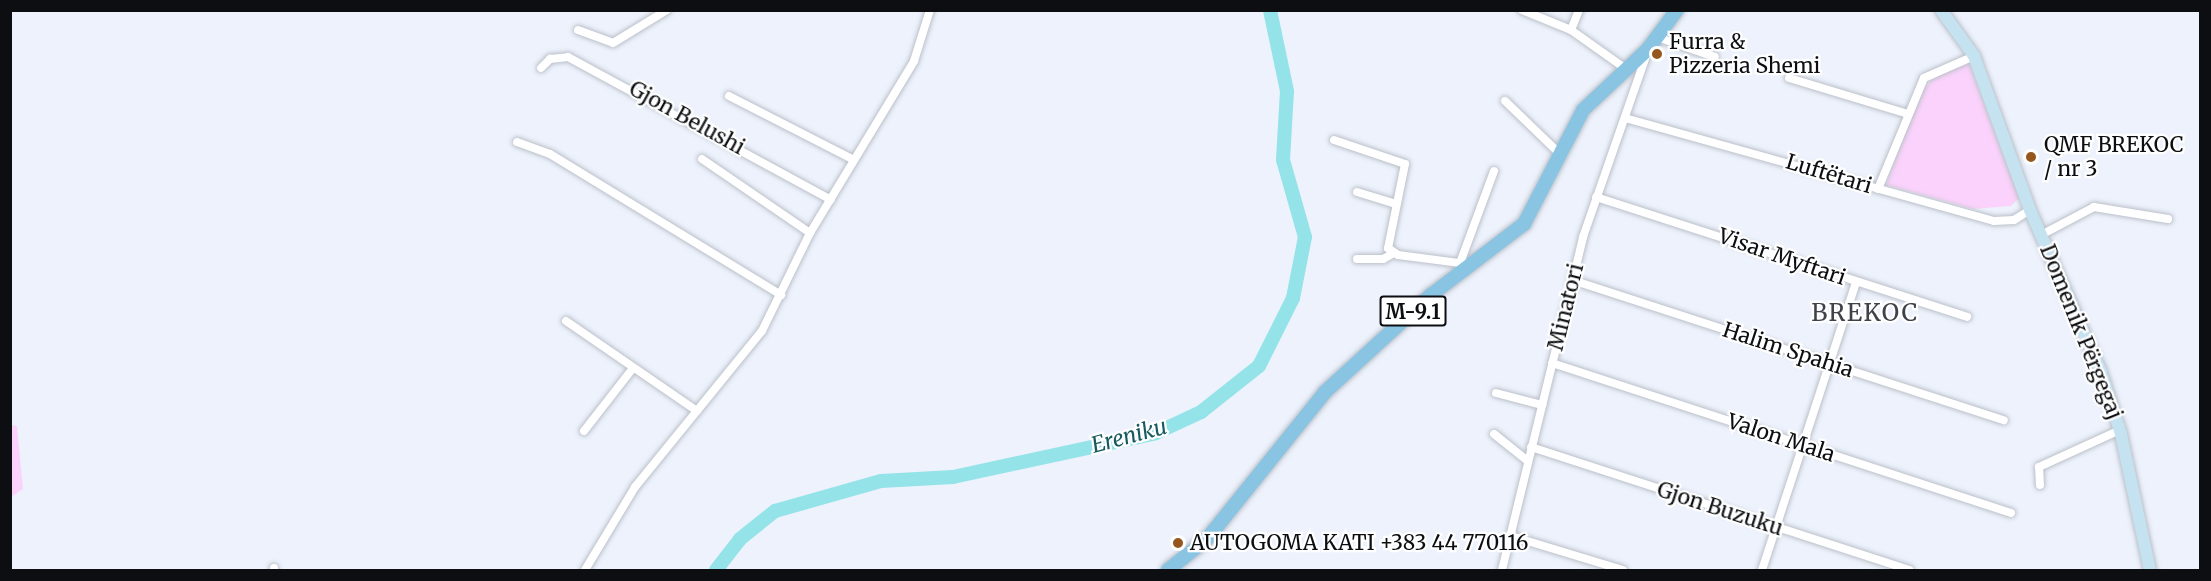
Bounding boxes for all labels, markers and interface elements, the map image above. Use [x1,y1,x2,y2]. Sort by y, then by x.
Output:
place label: Furra & Pizzeria Shemi [1669,29,1820,79]
marker: Furra & Pizzeria Shemi [1650,47,1664,61]
street label: Gjon Belushi [625,76,749,160]
place label: QMF BREKOC / nr 3 [2044,132,2184,182]
marker: QMF BREKOC / nr 3 [2022,148,2040,166]
street label: Luftëtari [1783,149,1875,199]
street label: Visar Myftari [1715,223,1849,291]
street label: Domenik Përgegaj [2034,241,2128,423]
street label: Minatori [1543,261,1589,353]
road number: M-9.1 [1378,294,1448,328]
district label: BREKOC [1811,299,1919,327]
street label: Halim Spahia [1720,317,1856,383]
street label: Valon Mala [1724,409,1838,467]
water label: Ereniku [1088,413,1170,459]
street label: Gjon Buzuku [1654,477,1786,541]
place label: AUTOGOMA KATI +383 44 770116 [1190,530,1529,556]
marker: AUTOGOMA KATI +383 44 770116 [1171,536,1185,550]

